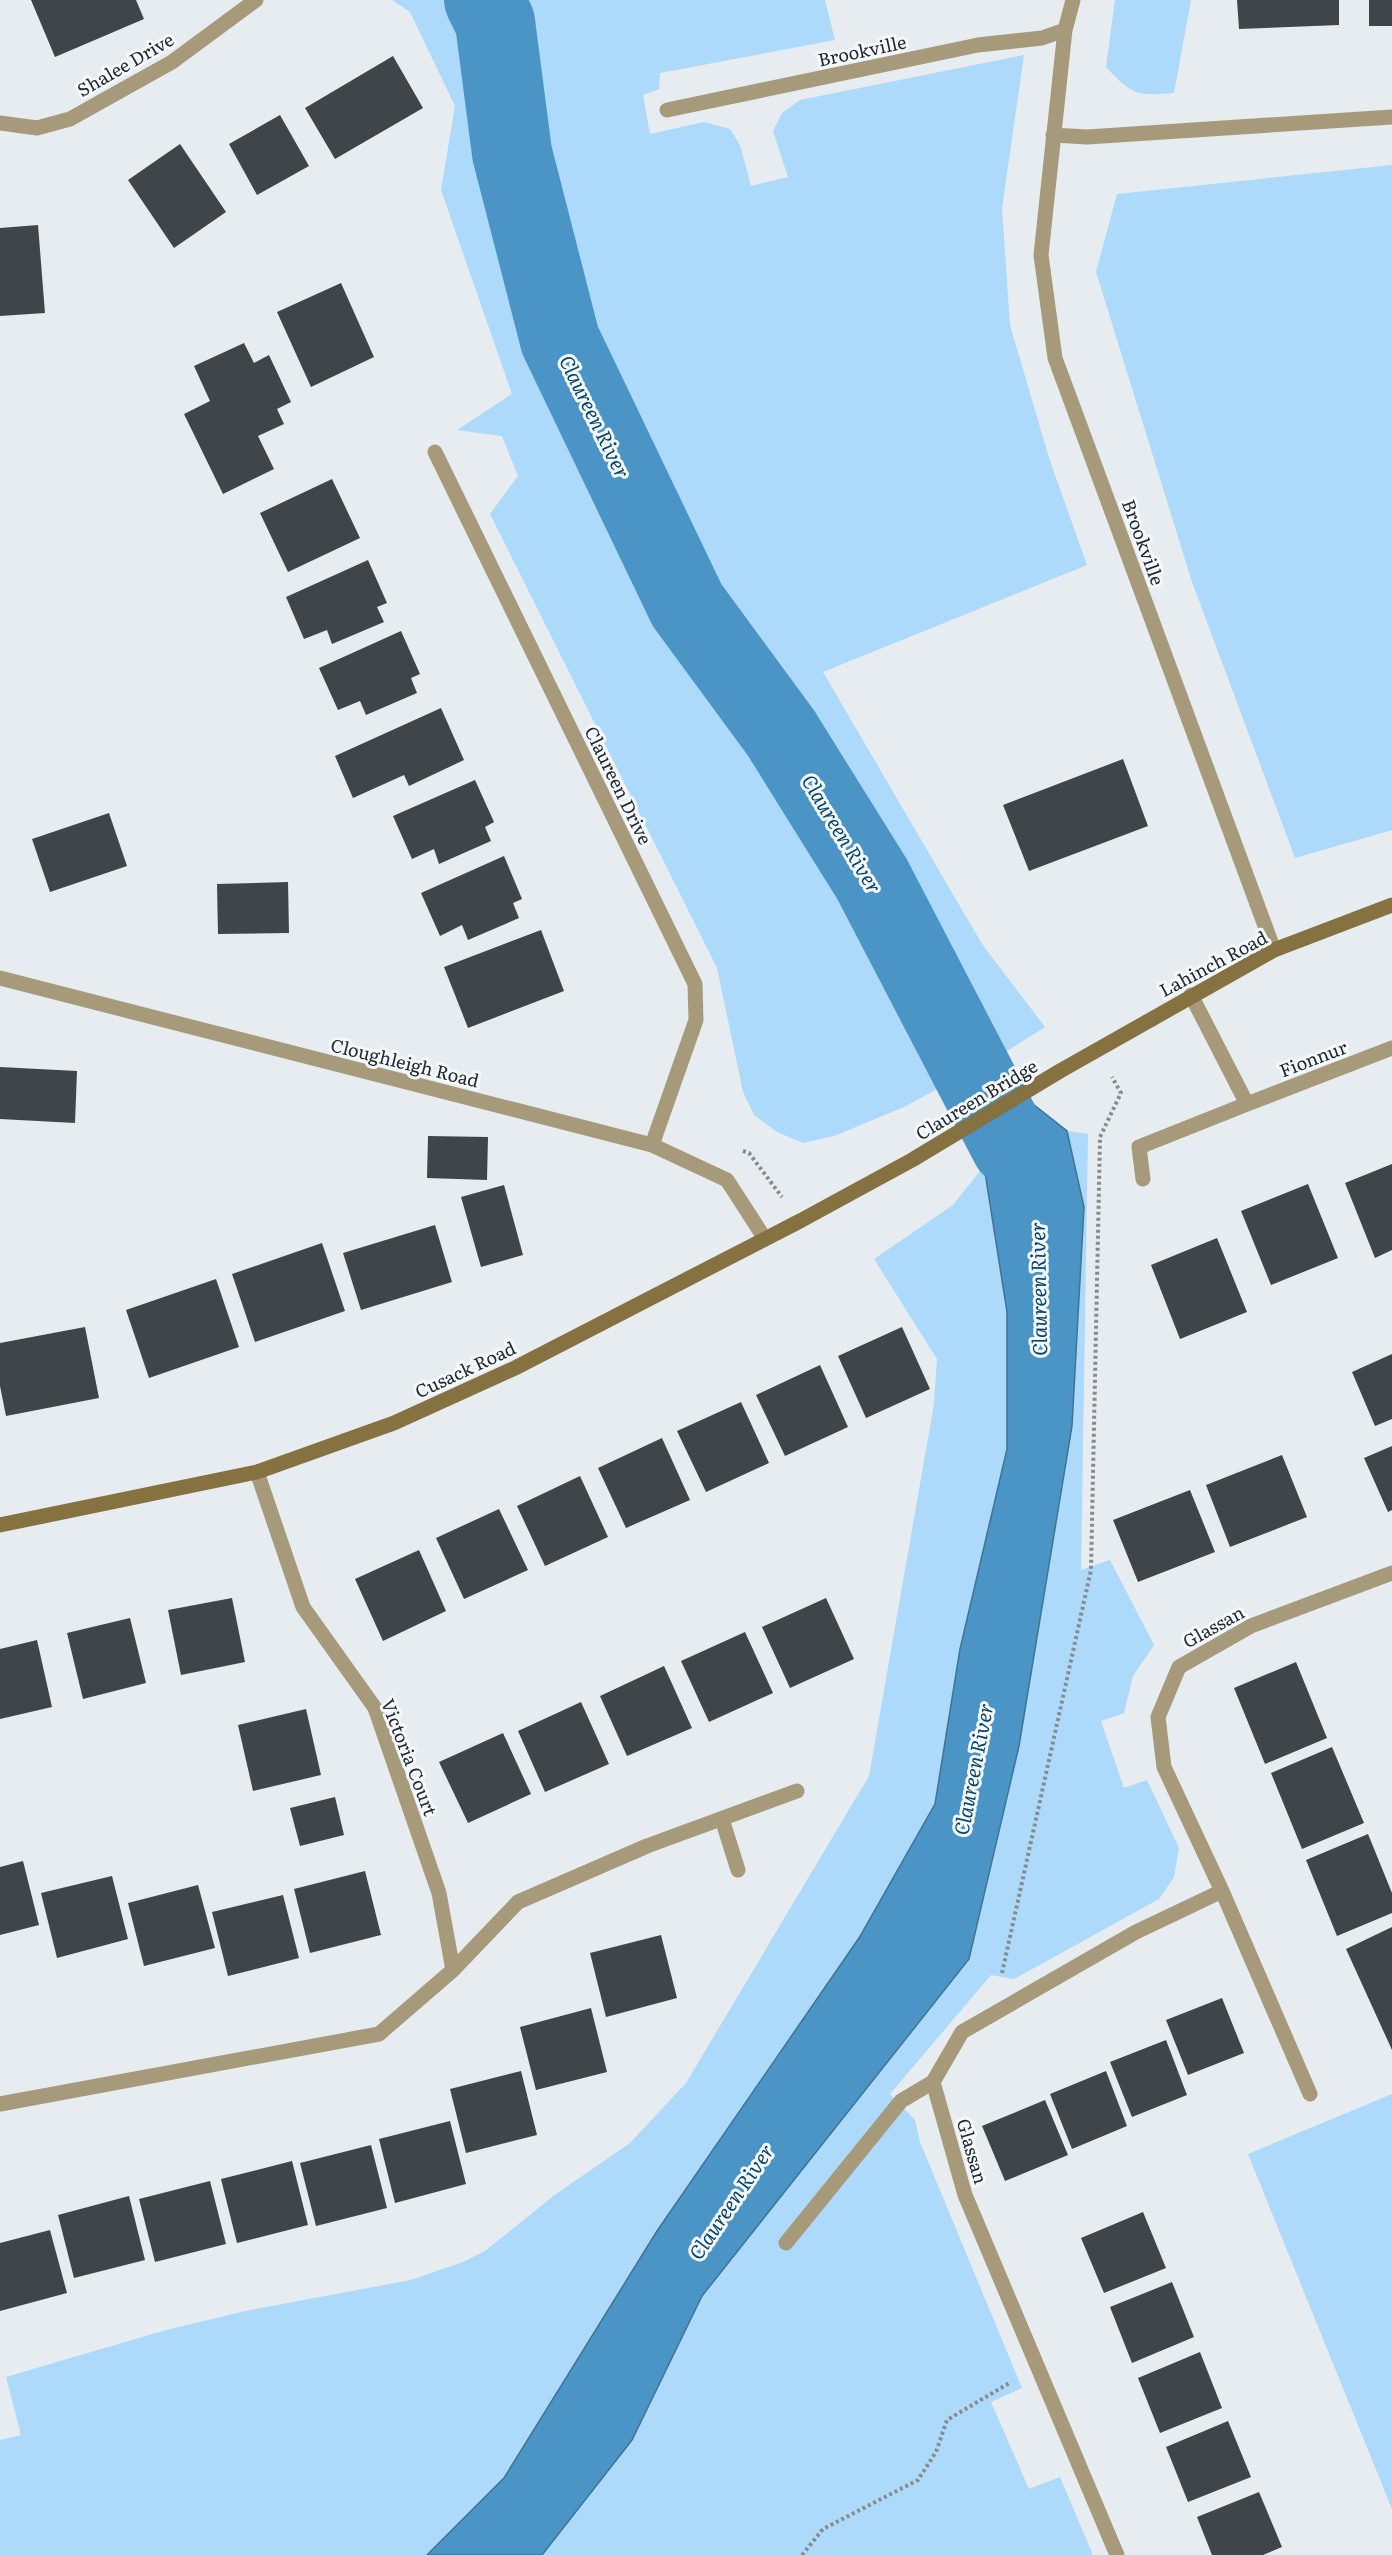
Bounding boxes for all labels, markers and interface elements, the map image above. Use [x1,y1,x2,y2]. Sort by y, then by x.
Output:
street label: Shalee Drive [72,25,178,103]
street label: Brookville [815,27,909,73]
water label: Claureen River [553,349,639,483]
street label: Brookville [1116,495,1172,589]
street label: Claureen Drive [579,721,659,849]
water label: Claureen River [796,768,890,898]
street label: Lahinch Road [1154,923,1272,1003]
street label: Cloughleigh Road [328,1030,482,1094]
street label: Fionnur [1275,1033,1351,1083]
street label: Claureen Bridge [910,1052,1042,1146]
water label: Claureen River [1021,1222,1053,1356]
street label: Cusack Road [410,1334,520,1404]
street label: Glassan [1177,1598,1249,1654]
street label: Victoria Court [375,1694,445,1820]
water label: Claureen River [945,1701,999,1837]
street label: Glassan [951,2115,995,2187]
water label: Claureen River [680,2137,780,2265]

